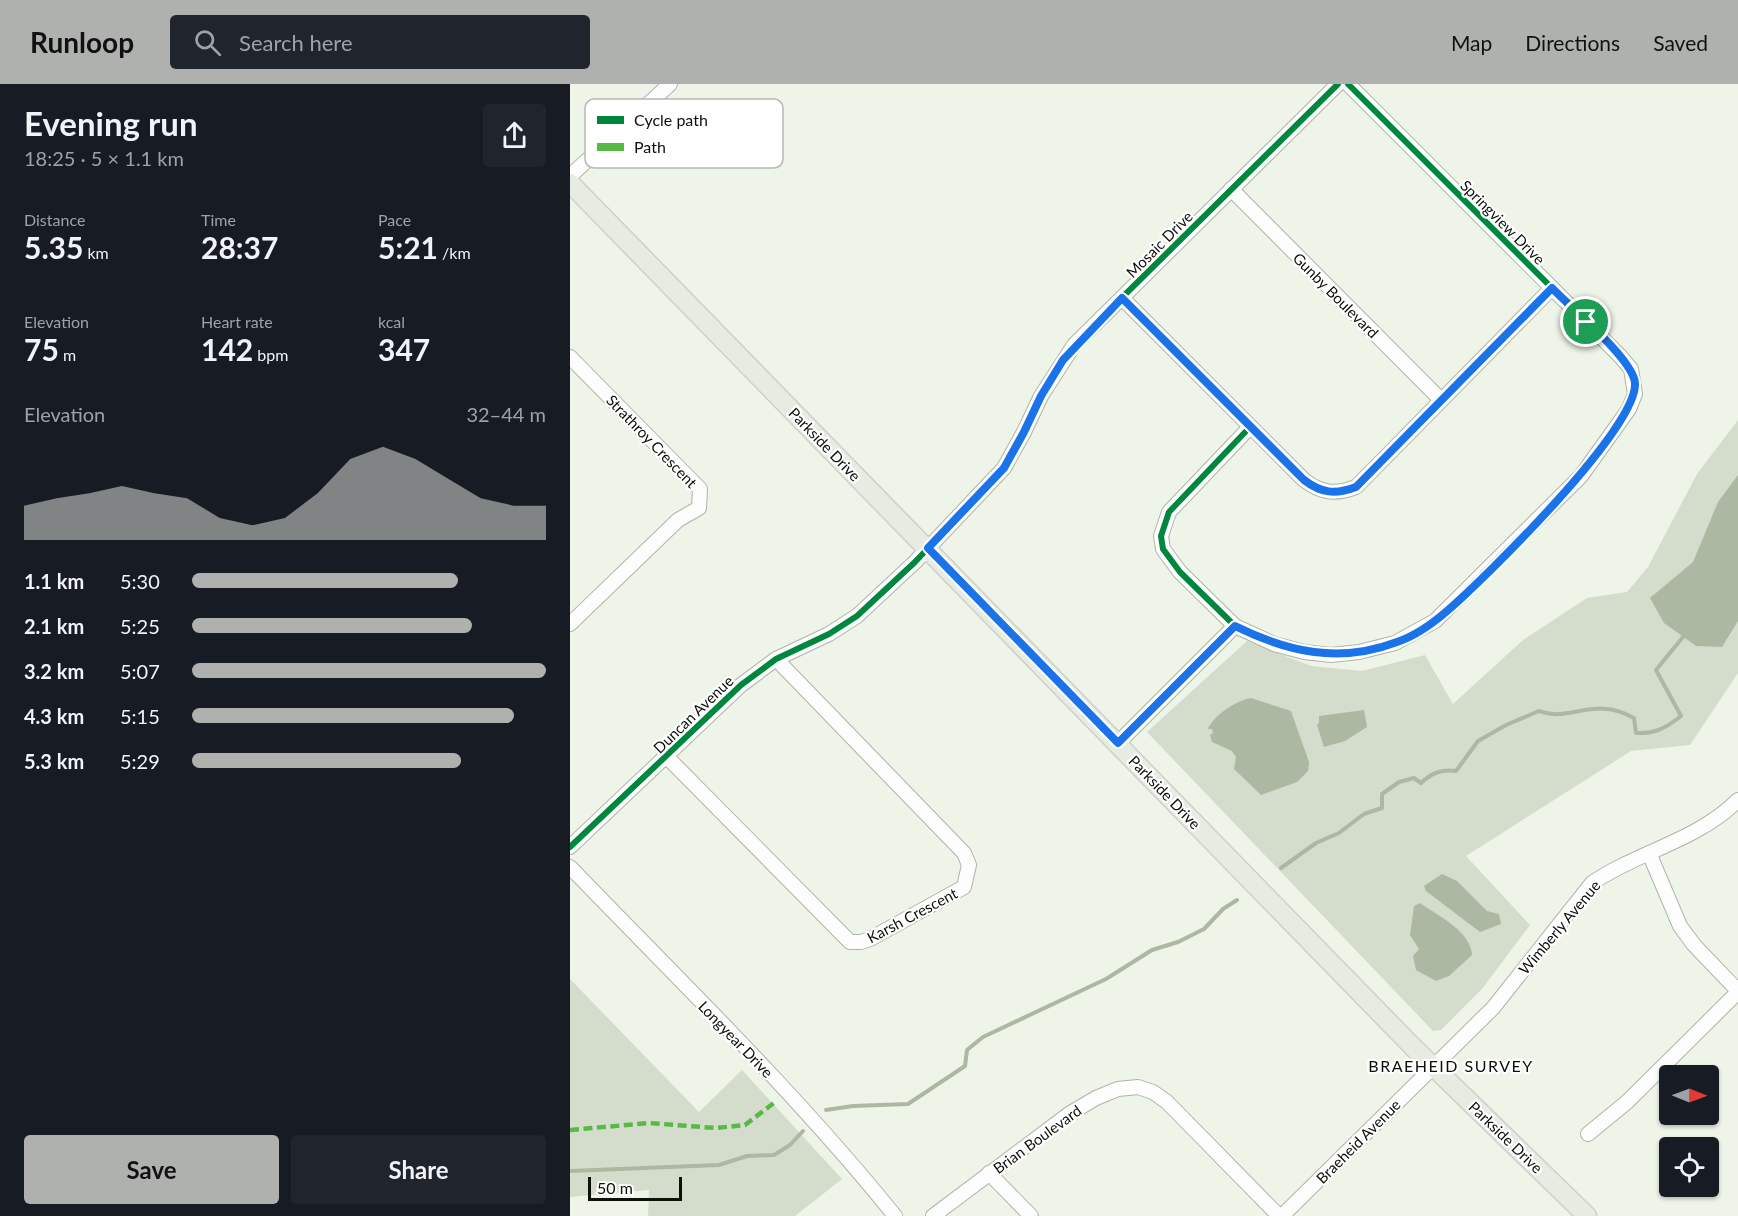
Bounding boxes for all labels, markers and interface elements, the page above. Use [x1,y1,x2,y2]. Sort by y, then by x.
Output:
search box [170,15,590,69]
text: Runloop [30,25,134,59]
icon: search [191,26,224,59]
text: Search here [239,29,353,56]
text: Map [1451,30,1492,55]
text: Directions [1525,30,1620,55]
text: Saved [1653,30,1708,55]
legend [585,99,783,168]
text: Evening run [24,103,198,143]
button: share [483,104,546,167]
text: Cycle path [634,110,708,129]
text: Path [634,137,666,156]
text: 18:25 · 5 × 1.1 km [24,146,184,170]
street label: Springview Drive [1457,176,1549,268]
street label: Mosaic Drive [1122,207,1196,281]
text: Distance [24,210,85,229]
text: Time [201,210,236,229]
text: Pace [378,210,411,229]
text: 5.35 [24,229,83,265]
text: 28:37 [201,229,278,265]
text: 5:21 [378,229,438,265]
text: km [83,243,109,262]
text: /km [438,243,471,262]
street label: Gunby Boulevard [1290,249,1382,341]
pin [1560,296,1611,347]
icon: arrive [1569,305,1602,338]
text: Elevation [24,312,89,331]
text: Heart rate [201,312,273,331]
text: kcal [378,312,405,331]
text: 75 [24,331,59,367]
text: 142 [201,331,253,367]
text: 347 [378,331,430,367]
text: m [59,345,76,364]
text: bpm [253,345,288,364]
street label: Strathroy Crescent [603,391,701,492]
text: Elevation [24,402,105,426]
text: 32–44 m [466,402,546,426]
street label: Parkside Drive [785,403,865,485]
text: 1.1 km [24,569,84,593]
text: 5:30 [120,569,160,593]
text: 2.1 km [24,614,84,638]
text: 5:25 [120,614,160,638]
text: 3.2 km [24,659,84,683]
text: 5:07 [120,659,160,683]
street label: Duncan Avenue [649,671,737,757]
text: 4.3 km [24,704,84,728]
text: 5:15 [120,704,160,728]
text: 5.3 km [24,749,84,773]
text: 5:29 [120,749,160,773]
street label: Parkside Drive [1125,751,1205,833]
street label: Wimberly Avenue [1514,876,1604,978]
street label: Karsh Crescent [864,883,961,946]
street label: Longyear Drive [695,997,777,1081]
district label: BRAEHEID SURVEY [1368,1056,1534,1075]
north arrow [1659,1065,1719,1125]
map controls [1659,1065,1719,1197]
street label: Braeheid Avenue [1312,1095,1404,1187]
street label: Parkside Drive [1465,1097,1547,1177]
street label: Brian Boulevard [989,1101,1085,1177]
button: Save [24,1135,279,1204]
button: Share [291,1135,546,1204]
button: locate [1659,1137,1719,1197]
scale bar [588,1174,682,1202]
text: 50 m [597,1178,633,1197]

